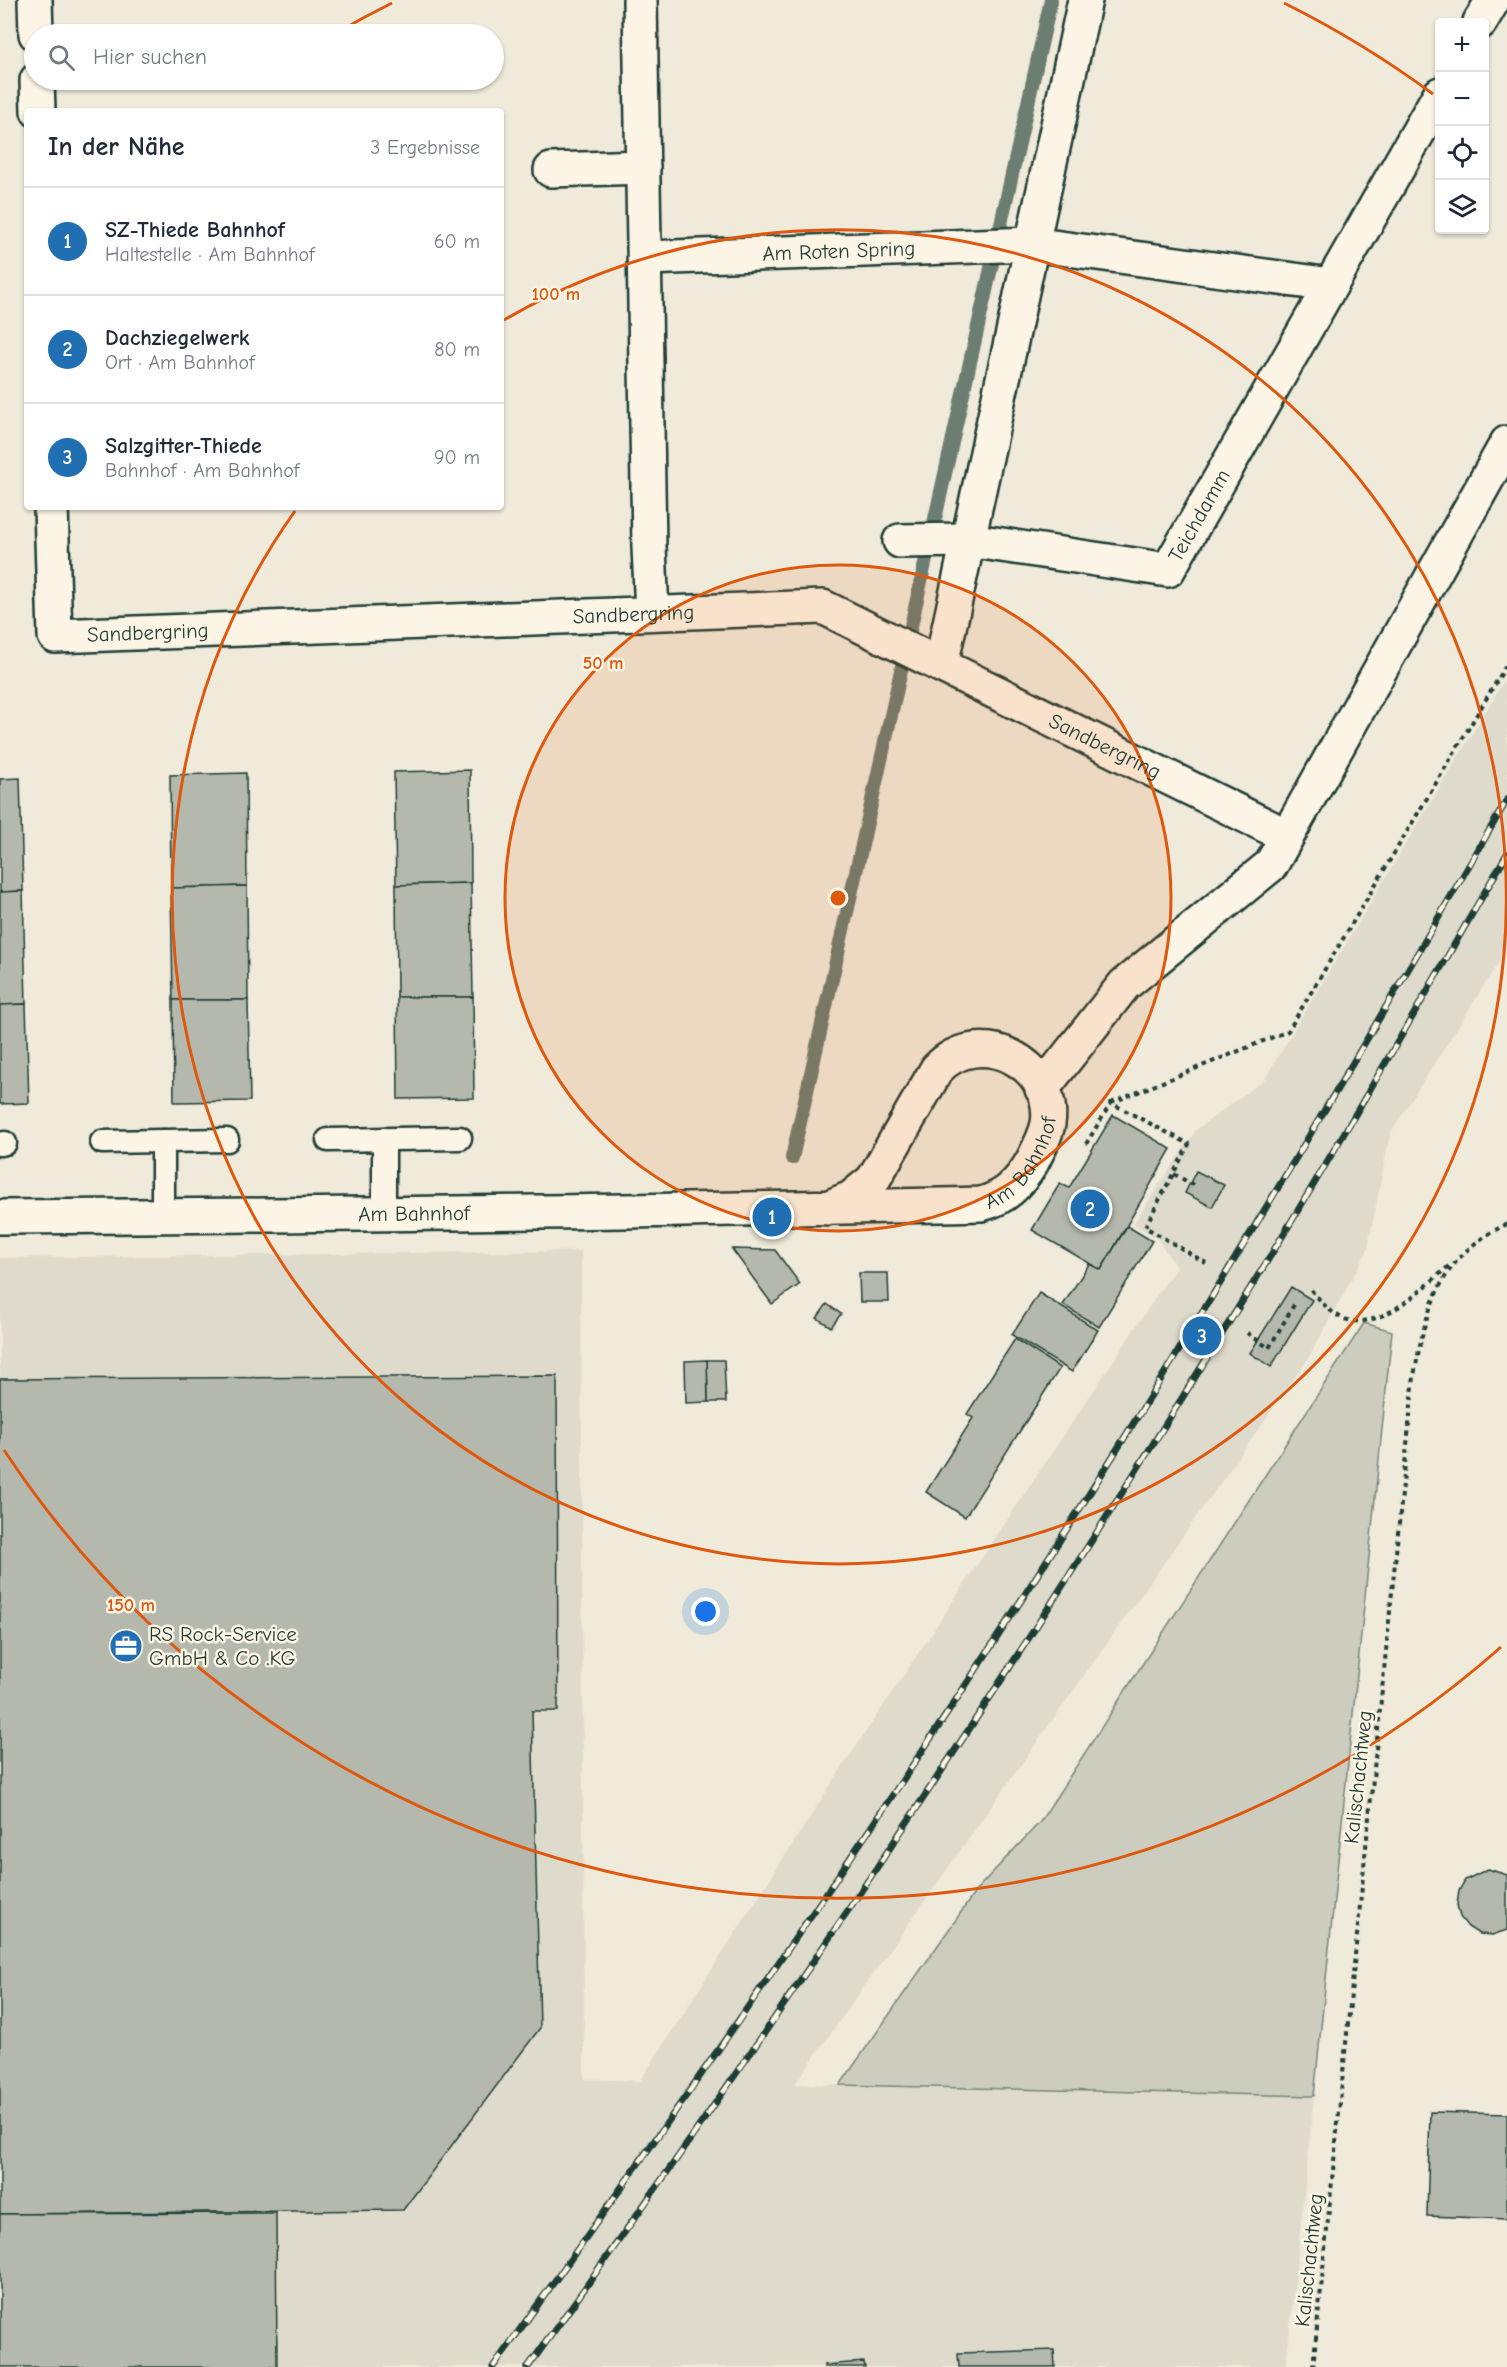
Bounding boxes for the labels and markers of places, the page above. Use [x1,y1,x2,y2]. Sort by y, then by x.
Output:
centre of rings [828,888,848,908]
pin: 2 [1070,1186,1110,1232]
pin: 1 [752,1194,792,1240]
pin: 3 [1182,1314,1222,1358]
place label: RS Rock-Service GmbH & Co .KG [149,1622,297,1670]
office icon: RS Rock-Service GmbH & Co .KG [108,1628,144,1664]

